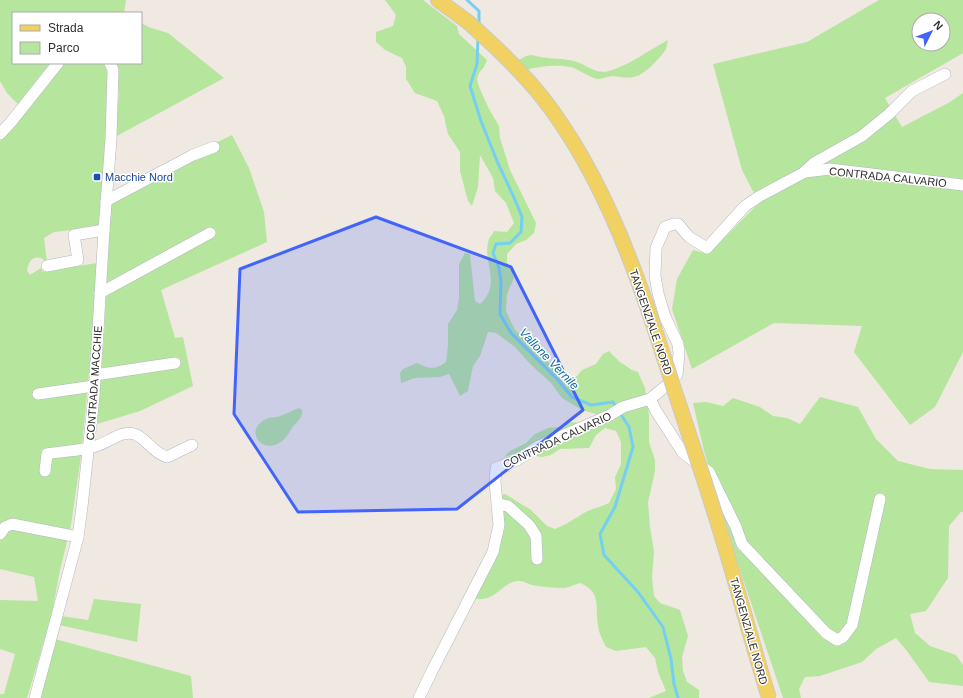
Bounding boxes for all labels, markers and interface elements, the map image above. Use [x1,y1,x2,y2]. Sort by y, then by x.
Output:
legend [12,12,142,64]
north arrow [911,12,951,52]
text: N [931,18,946,32]
text: Strada [48,21,84,35]
text: Parco [48,41,80,55]
street label: CONTRADA CALVARIO [829,165,948,189]
place label: Macchie Nord [105,171,173,183]
marker: Macchie Nord [92,172,102,182]
street label: TANGENZIALE NORD [627,268,675,376]
street label: CONTRADA MACCHIE [84,325,104,441]
water label: Vallone Vernile [516,325,582,393]
street label: CONTRADA CALVARIO [501,409,613,470]
street label: TANGENZIALE NORD [728,576,770,686]

